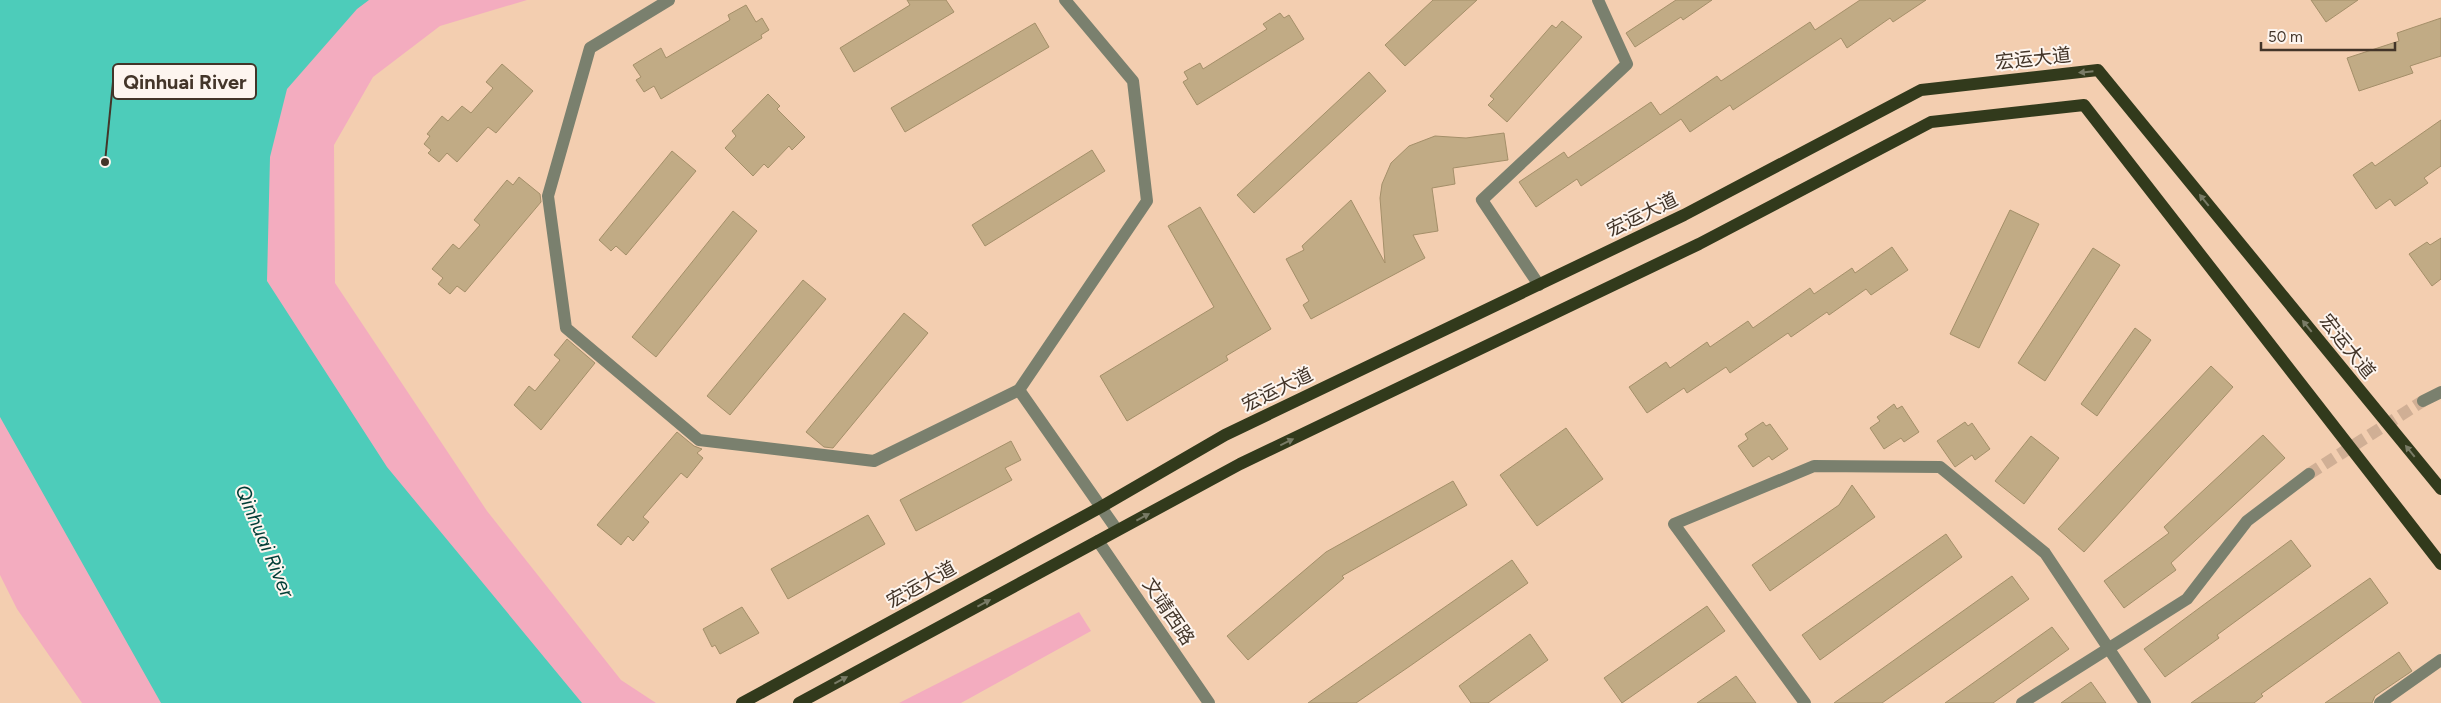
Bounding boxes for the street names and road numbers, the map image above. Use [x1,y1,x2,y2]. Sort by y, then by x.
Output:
street label: 宏运大道 [1994,43,2072,74]
street label: 宏运大道 [1603,187,1681,241]
street label: 宏运大道 [2315,310,2380,383]
street label: 宏运大道 [1238,362,1316,416]
street label: 宏运大道 [882,556,960,613]
street label: 文靖西路 [1138,573,1199,649]

